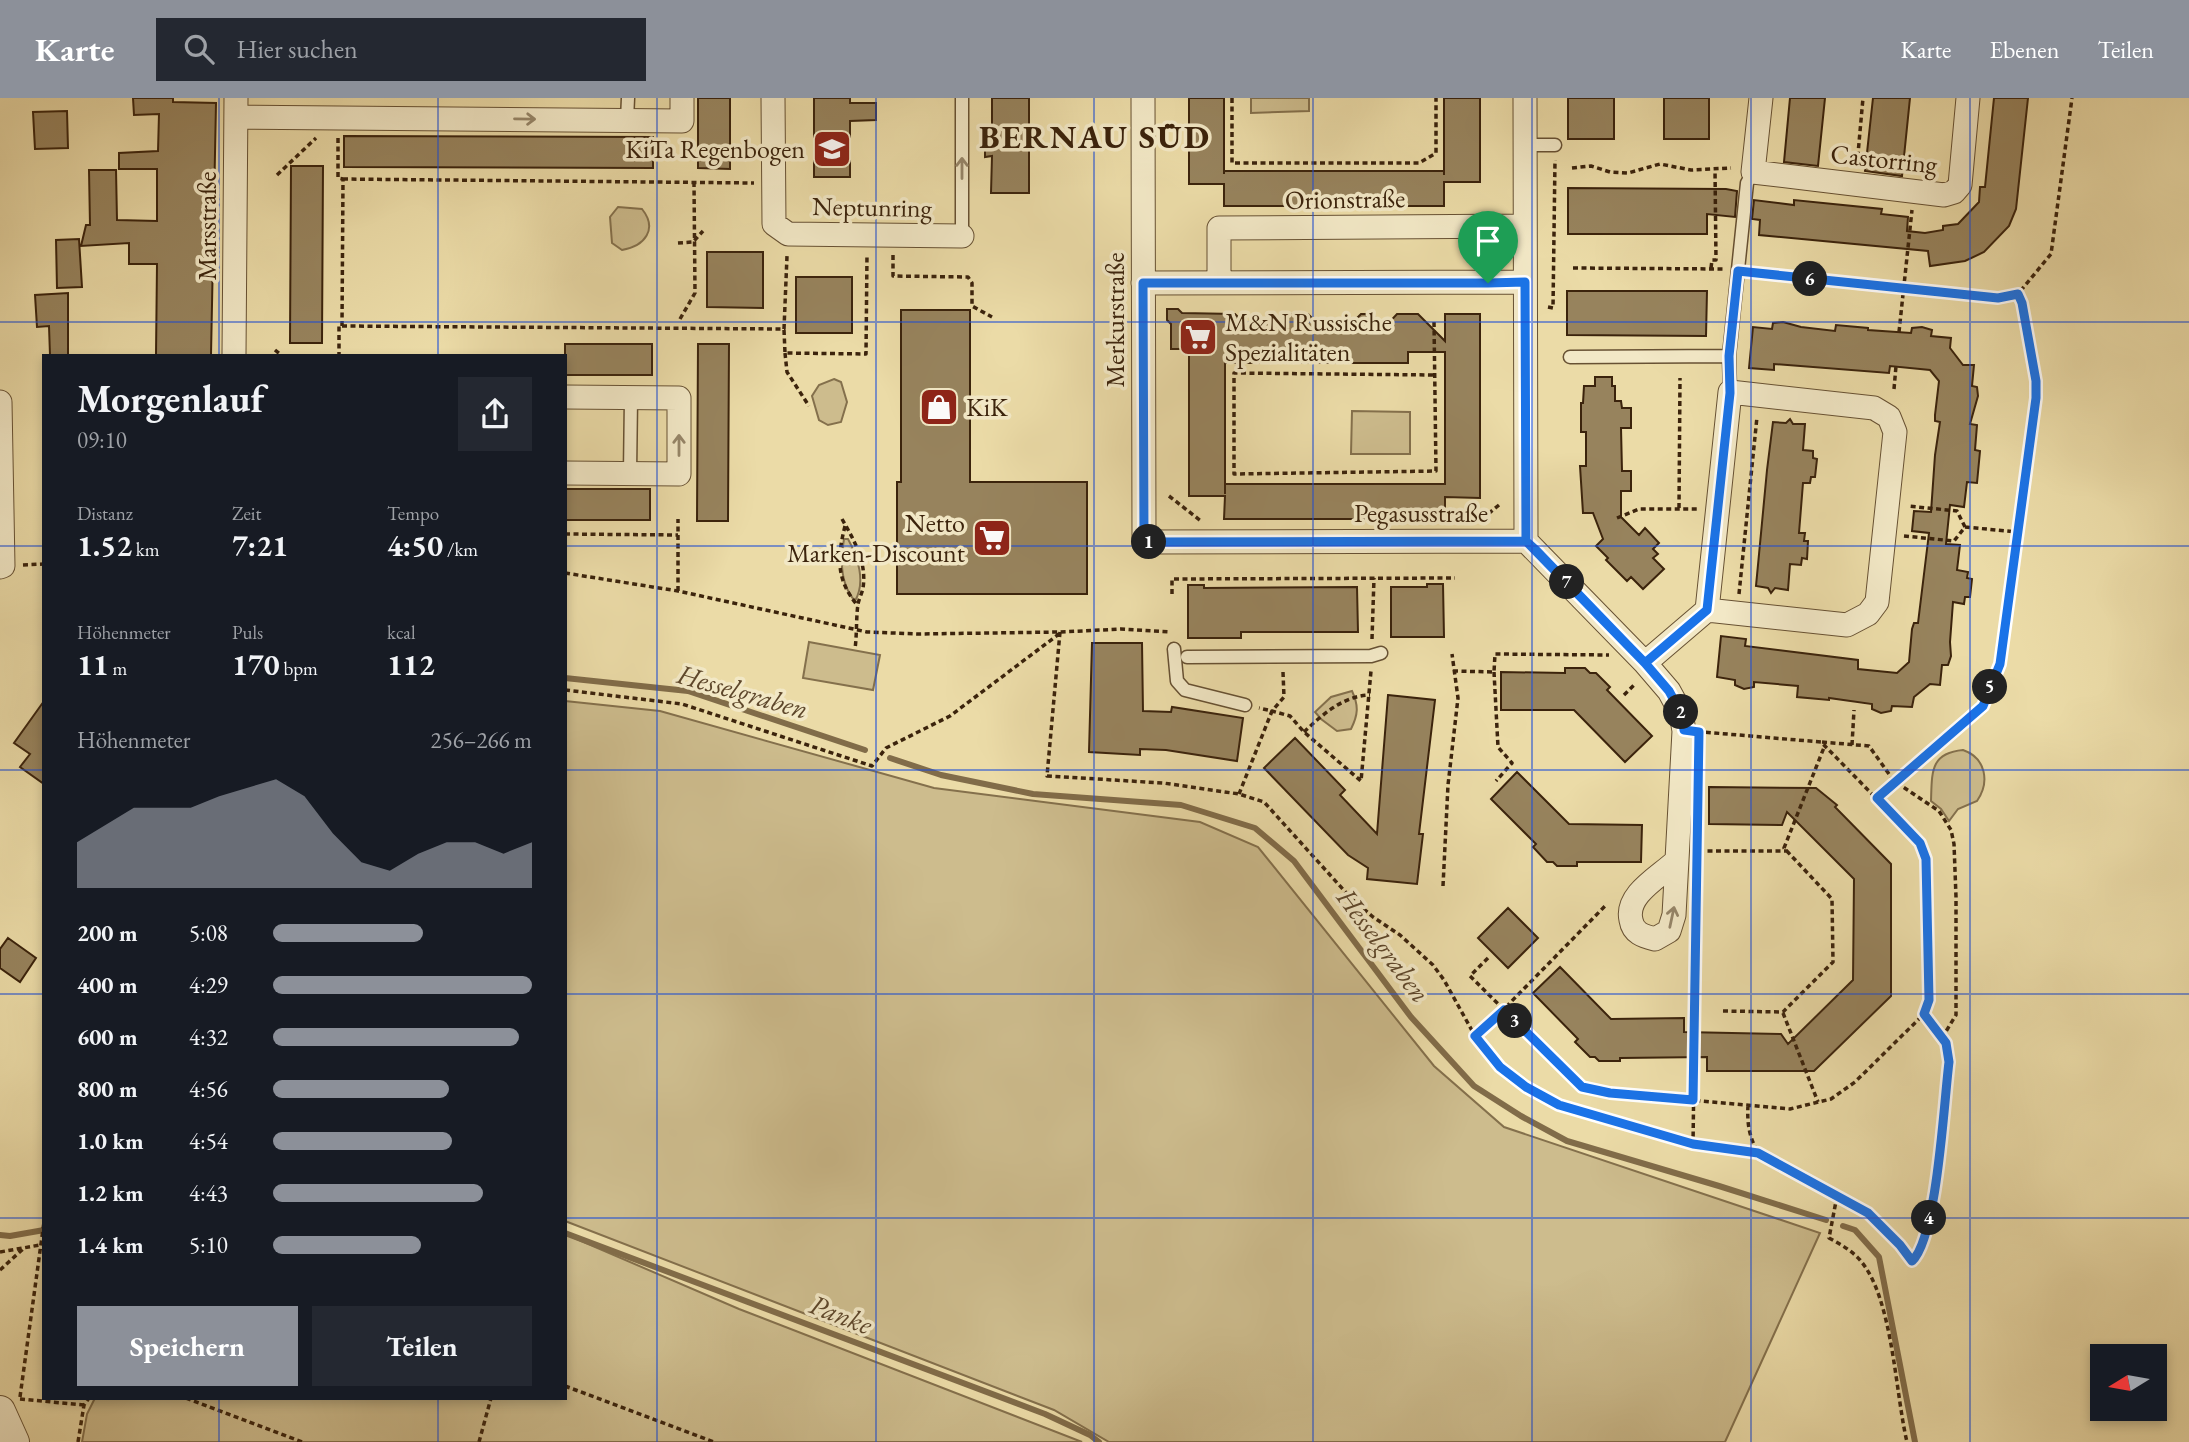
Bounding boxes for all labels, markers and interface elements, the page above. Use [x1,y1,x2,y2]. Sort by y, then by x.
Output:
search box [156,18,646,81]
text: Karte [35,28,114,71]
icon: search [180,30,218,68]
text: Hier suchen [236,32,358,66]
text: Karte [1901,34,1951,65]
text: Ebenen [1989,34,2059,65]
text: Teilen [2097,34,2154,65]
one-way arrow [513,112,536,126]
district label: BERNAU SÜD [979,115,1211,158]
school or university icon: KiTa Regenbogen [811,128,853,170]
place label: KiTa Regenbogen [625,132,805,166]
street label: Castorring [1829,136,1940,182]
one-way arrow [955,157,969,180]
street label: Marsstraße [190,171,224,281]
street label: Orionstraße [1285,181,1405,217]
street label: Neptunring [812,189,933,225]
pin [1458,211,1518,283]
icon: arrive [1469,222,1507,260]
street label: Merkurstraße [1098,252,1132,388]
pin: 6 [1792,262,1828,296]
text: 6 [1804,266,1815,291]
place label: M&N Russische Spezialitäten [1225,305,1392,369]
supermarket icon: M&N Russische Spezialitäten [1177,316,1219,358]
text: Morgenlauf [77,374,264,423]
button: share [458,377,532,451]
shop icon: KiK [918,386,960,428]
place label: KiK [966,390,1008,424]
text: 09:10 [77,425,127,455]
one-way arrow [672,434,686,457]
street label: Pegasusstraße [1354,496,1488,530]
text: Distanz [77,501,133,526]
text: Zeit [232,501,262,526]
text: Tempo [387,501,439,526]
place label: Netto Marken-Discount [787,506,965,570]
supermarket icon: Netto Marken-Discount [971,517,1013,559]
pin: 1 [1132,524,1166,560]
text: 1.52 [77,526,132,565]
text: 7:21 [232,526,288,565]
text: 4:50 [387,526,443,565]
text: 1 [1143,529,1154,554]
text: km [132,537,160,562]
text: /km [443,537,478,562]
pin: 7 [1550,564,1584,600]
text: 7 [1561,569,1572,594]
text: Höhenmeter [77,620,171,645]
text: Puls [232,620,263,645]
text: kcal [387,620,416,645]
text: 11 [77,645,109,684]
text: 170 [232,645,280,684]
text: 112 [387,645,435,684]
water label: Hesselgraben [673,655,812,727]
text: m [109,656,127,681]
text: bpm [280,656,318,681]
pin: 5 [1972,670,2008,704]
text: 5 [1984,674,1995,699]
pin: 2 [1664,694,1698,730]
text: 2 [1675,699,1686,724]
text: Höhenmeter [77,725,190,755]
text: 256–266 m [431,725,532,755]
water label: Hesselgraben [1329,880,1439,1009]
one-way arrow [1666,906,1679,929]
text: 200 m [77,918,138,948]
text: 5:08 [189,918,228,948]
text: 400 m [77,970,138,1000]
text: 4:29 [189,970,228,1000]
pin: 3 [1498,1004,1532,1038]
text: 3 [1509,1008,1520,1033]
text: 600 m [77,1022,138,1052]
text: 4:32 [189,1022,228,1052]
text: 800 m [77,1074,138,1104]
text: 4:56 [189,1074,228,1104]
text: 1.0 km [77,1126,144,1156]
text: 4:54 [189,1126,228,1156]
text: 1.2 km [77,1178,144,1208]
text: 4:43 [189,1178,228,1208]
pin: 4 [1912,1200,1946,1236]
text: 4 [1923,1205,1934,1230]
text: 1.4 km [77,1230,144,1260]
text: 5:10 [189,1230,228,1260]
water label: Panke [805,1286,878,1342]
button: Speichern [77,1306,298,1386]
button: Teilen [312,1306,532,1386]
north arrow [2090,1344,2166,1421]
map controls [2090,1344,2167,1421]

